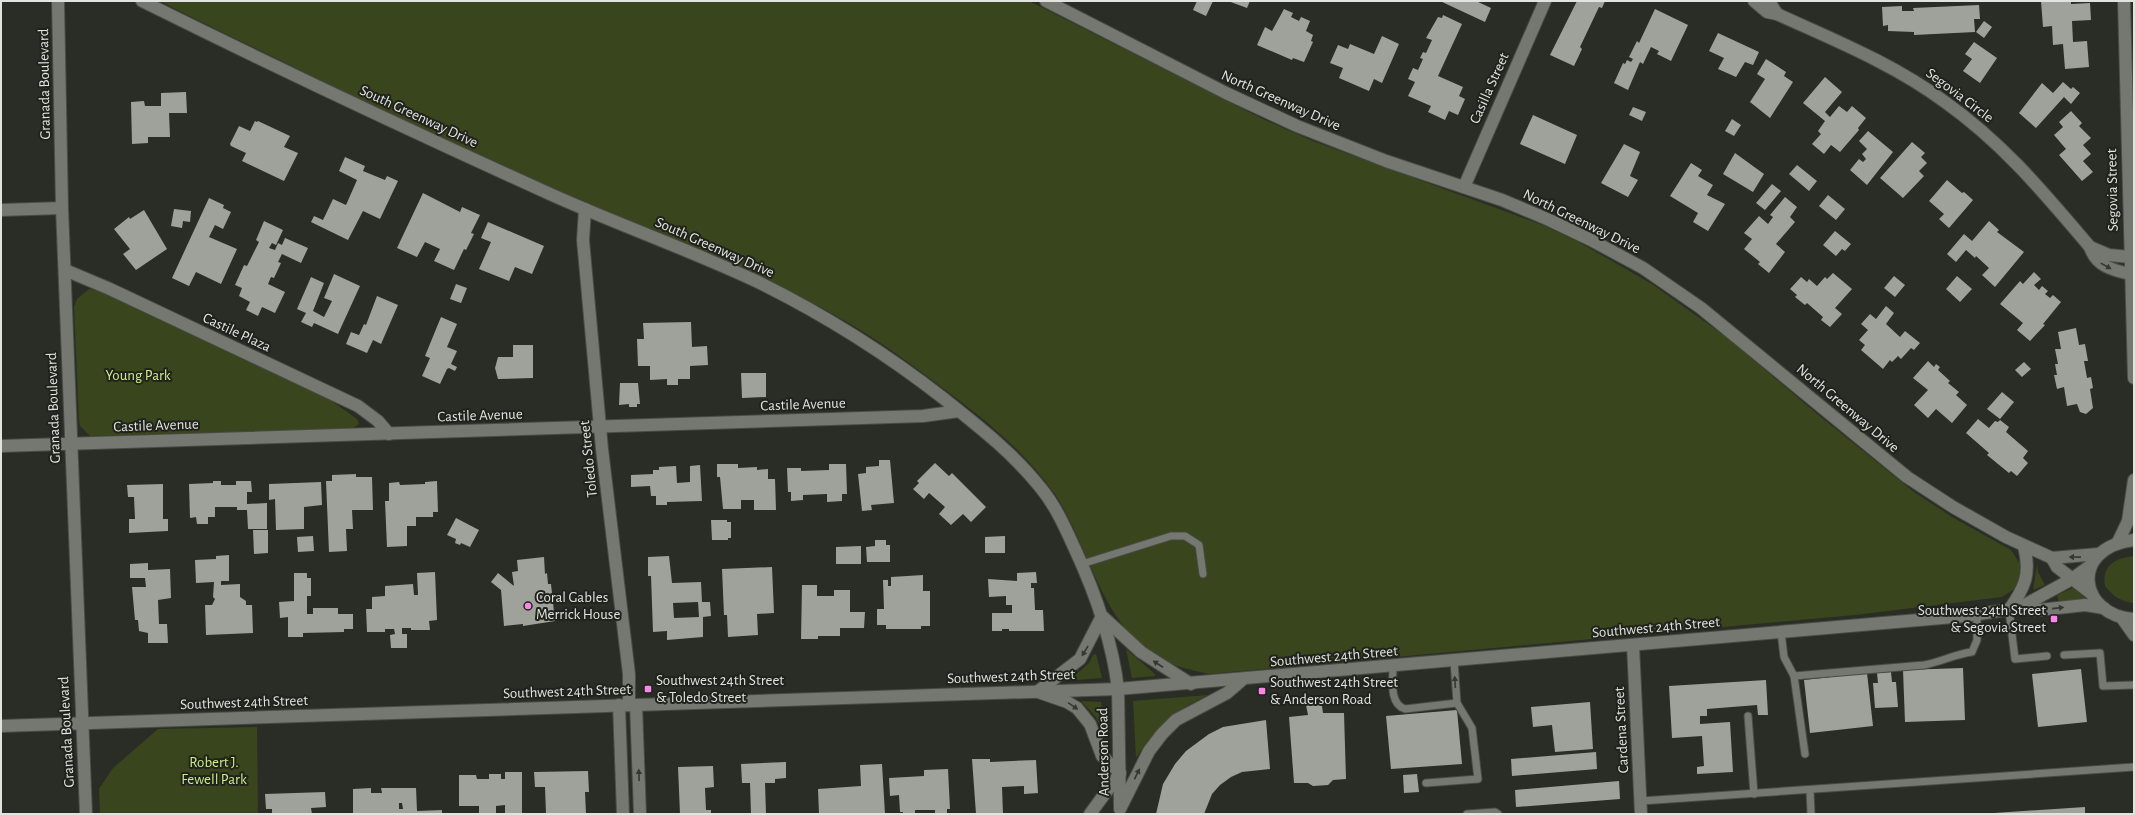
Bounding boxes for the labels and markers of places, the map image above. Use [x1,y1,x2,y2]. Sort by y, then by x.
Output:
place label: Coral Gables Merrick House [536,590,620,622]
marker: Coral Gables Merrick House [523,601,533,611]
place label: Southwest 24th Street & Segovia Street [1918,603,2046,635]
marker: Southwest 24th Street & Segovia Street [2049,614,2059,624]
place label: Southwest 24th Street & Toledo Street [656,673,784,705]
place label: Southwest 24th Street & Anderson Road [1270,675,1398,707]
marker: Southwest 24th Street & Toledo Street [643,684,653,694]
marker: Southwest 24th Street & Anderson Road [1257,686,1267,696]

